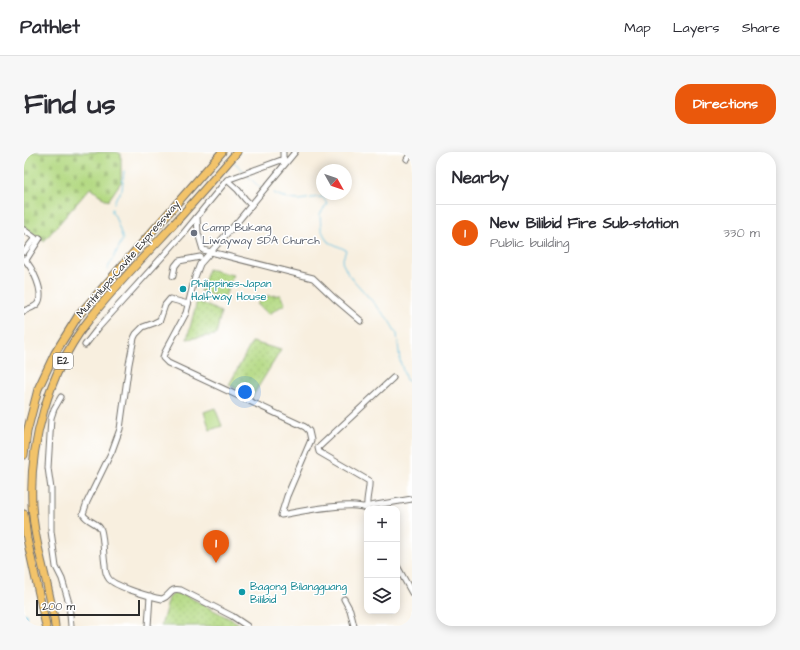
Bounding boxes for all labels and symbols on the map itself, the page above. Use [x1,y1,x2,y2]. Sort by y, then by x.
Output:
north arrow [316,164,352,200]
street label: Muntinlupa-Cavite Expressway [73,197,184,322]
place label: Camp Bukang Liwayway SDA Church [202,220,320,249]
marker: Camp Bukang Liwayway SDA Church [189,228,199,238]
place label: Philippines-Japan Halfway House [191,276,272,305]
marker: Philippines-Japan Halfway House [178,284,188,294]
road number: E2 [53,353,73,369]
your location [235,382,255,402]
pin: 1 [203,530,229,563]
place label: Bagong Bilangguang Bilibid [250,579,347,607]
marker: Bagong Bilangguang Bilibid [237,587,247,597]
scale bar [36,598,140,617]

